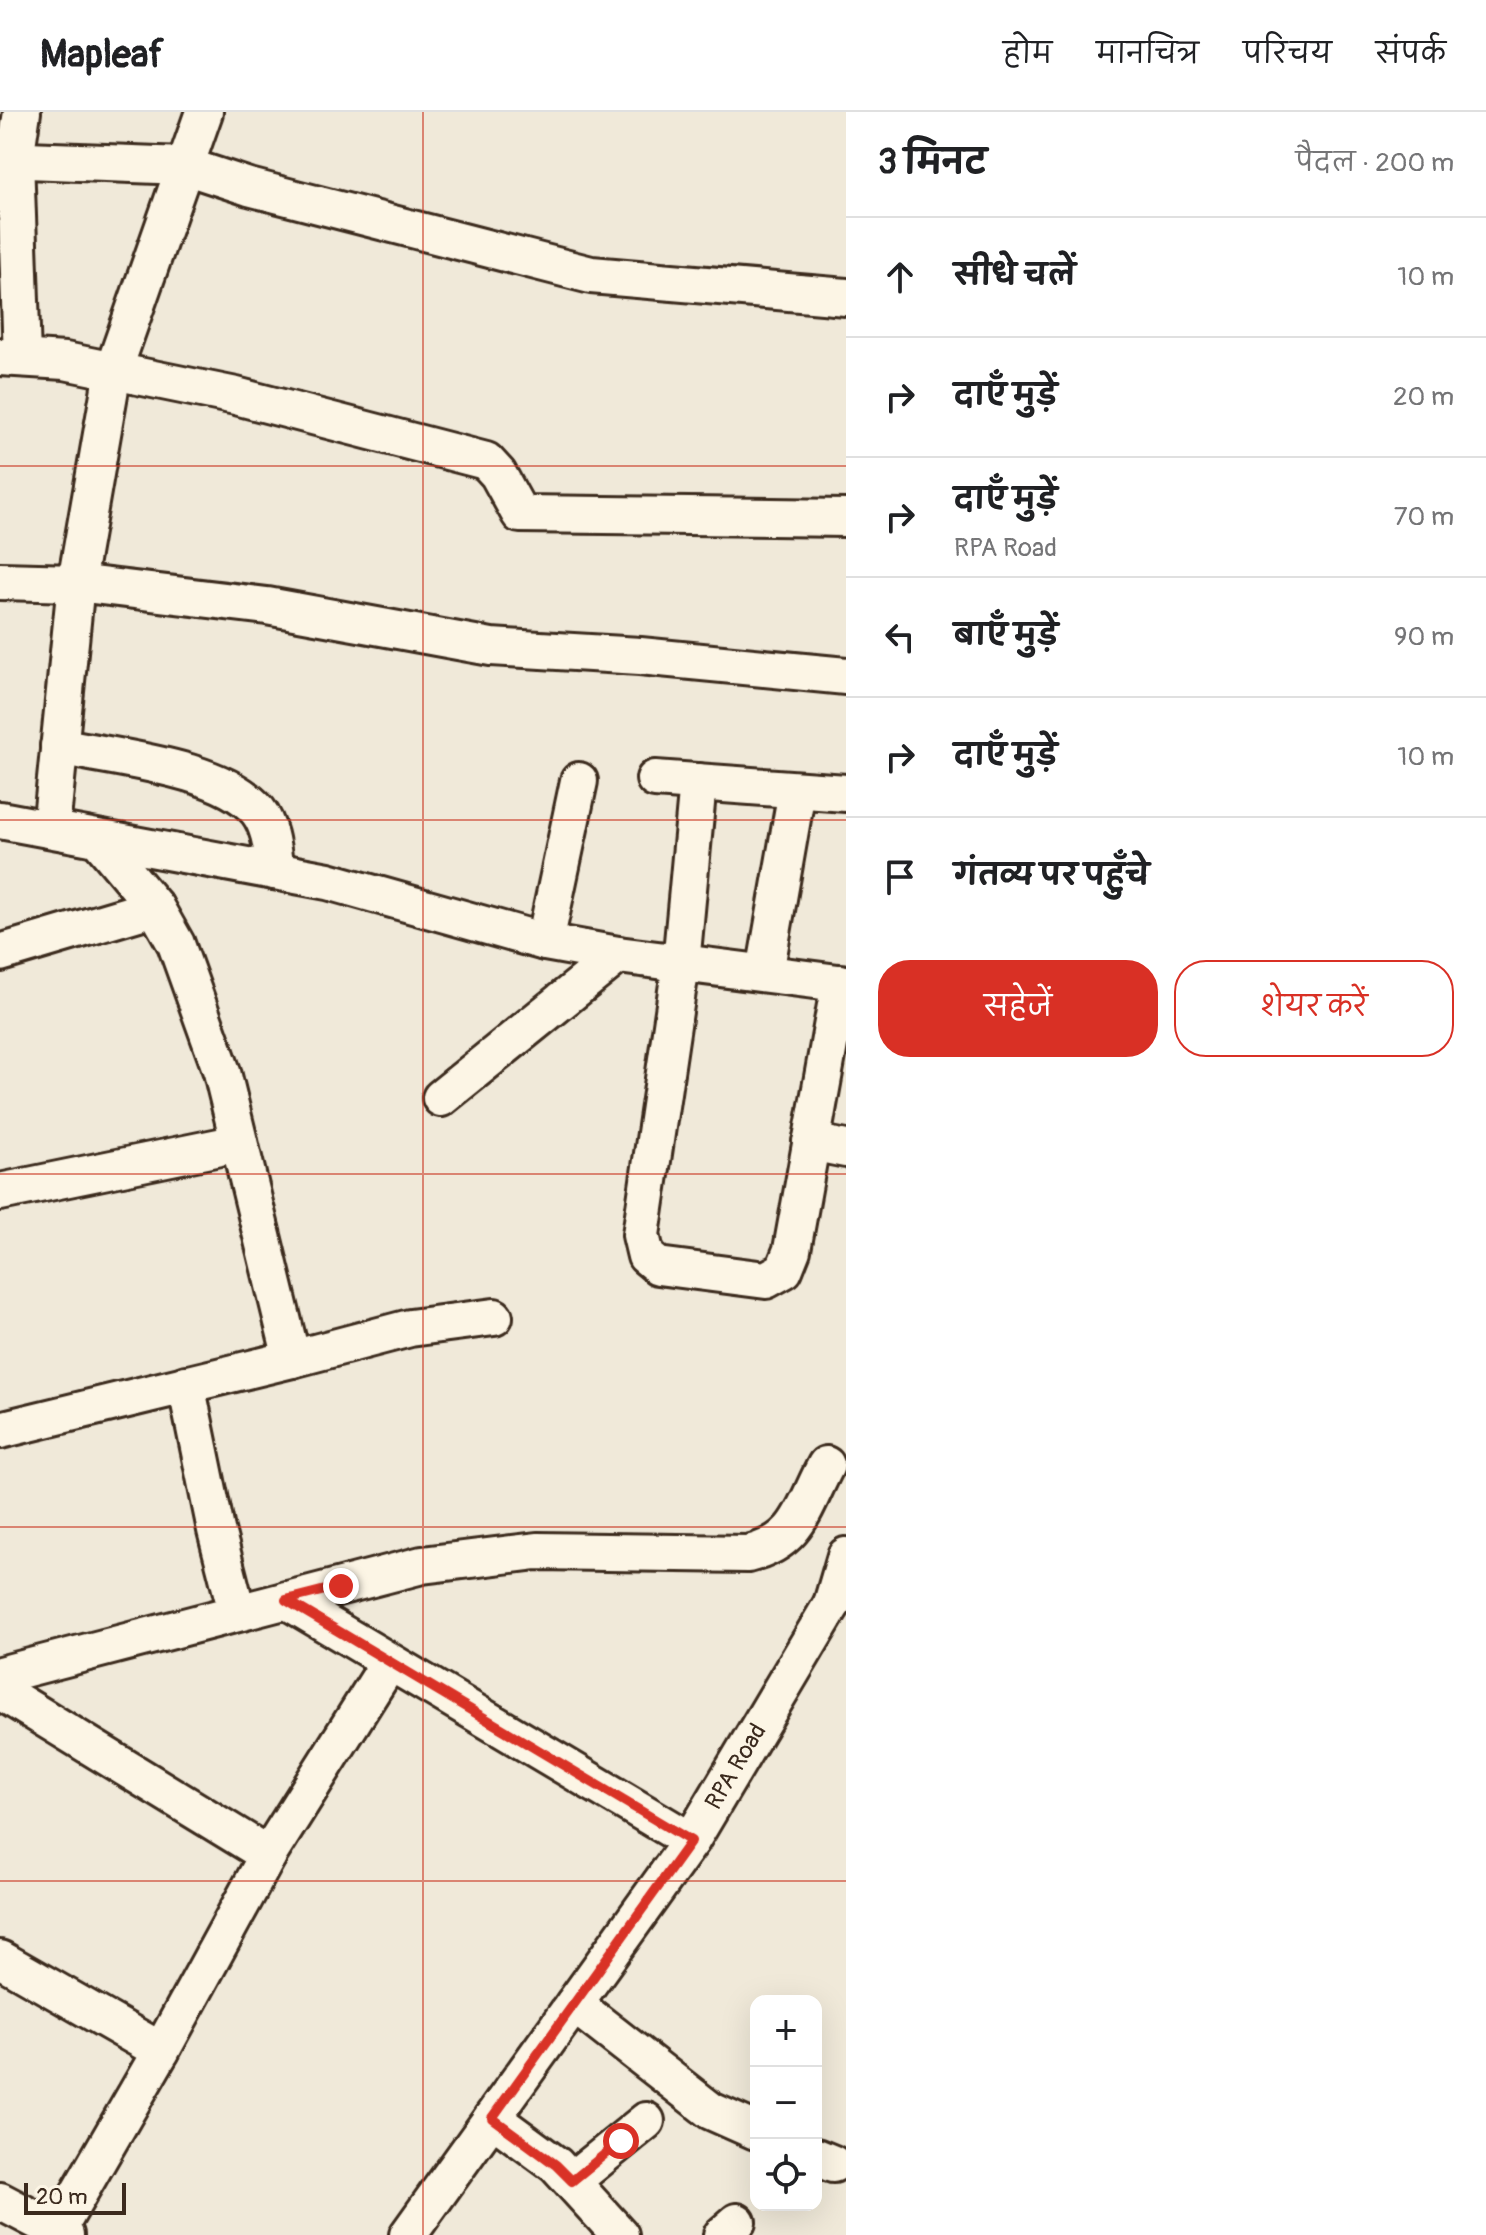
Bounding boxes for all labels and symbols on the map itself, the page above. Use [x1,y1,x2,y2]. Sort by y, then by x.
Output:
route end [323,1568,359,1604]
street label: RPA Road [699,1718,773,1815]
route start [603,2123,639,2159]
scale bar [24,2179,126,2215]

